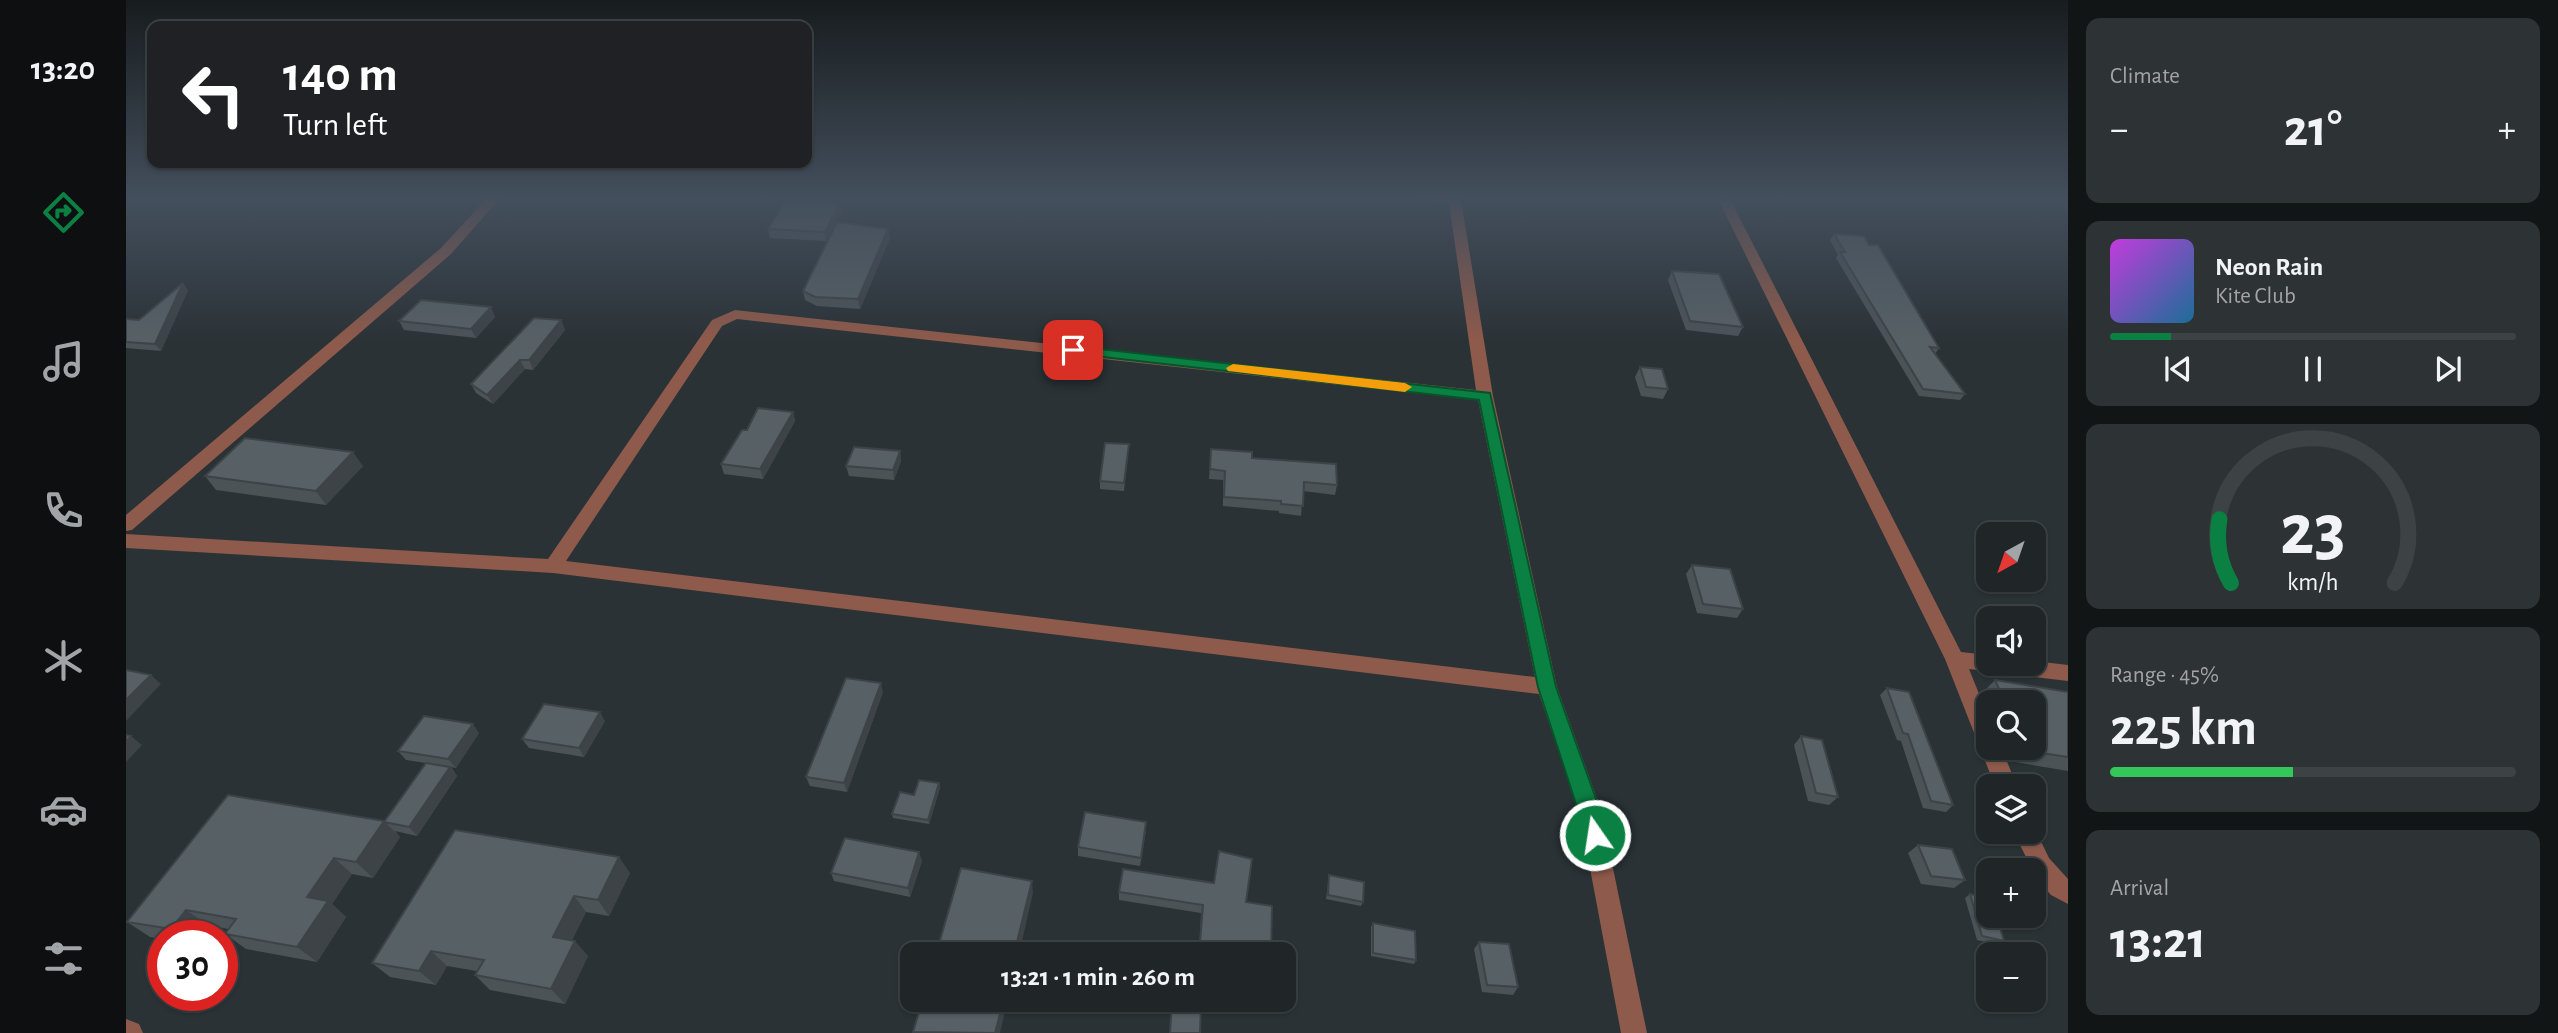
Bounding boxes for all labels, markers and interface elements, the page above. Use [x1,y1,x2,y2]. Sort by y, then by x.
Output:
icon: left [168,49,259,140]
text: 140 m [283,51,398,100]
text: 13:20 [31,53,95,85]
text: Climate [2110,65,2180,88]
text: 21° [2284,103,2342,155]
text: Turn left [283,109,387,141]
text: − [2110,111,2128,149]
text: + [2498,111,2516,149]
icon: directions [39,188,88,237]
text: Neon Rain [2215,254,2323,280]
text: Kite Club [2215,285,2296,308]
pin [1043,320,1103,380]
icon: arrive [1054,331,1092,369]
icon: music [39,337,88,386]
icon: previous [2159,350,2197,388]
icon: pause [2294,350,2332,388]
icon: next [2429,350,2467,388]
icon: phone [39,486,88,535]
text: 23 [2280,495,2346,568]
north arrow [1976,522,2046,592]
map controls [1976,522,2046,1012]
text: km/h [2287,569,2339,594]
button: sound [1976,606,2046,676]
icon: climate [39,636,88,685]
text: Range · 45% [2110,664,2219,687]
button: search [1976,690,2046,760]
text: 225 km [2110,702,2257,754]
button: layers [1976,774,2046,844]
icon: car [39,785,88,834]
position arrow [1558,798,1632,872]
button: + [1976,858,2046,928]
text: Arrival [2110,877,2169,900]
text: 13:21 [2110,915,2206,967]
speed limit sign: 30 [147,920,238,1011]
icon: filters [39,934,88,983]
button: − [1976,942,2046,1012]
text: 13:21 · 1 min · 260 m [1001,964,1195,990]

